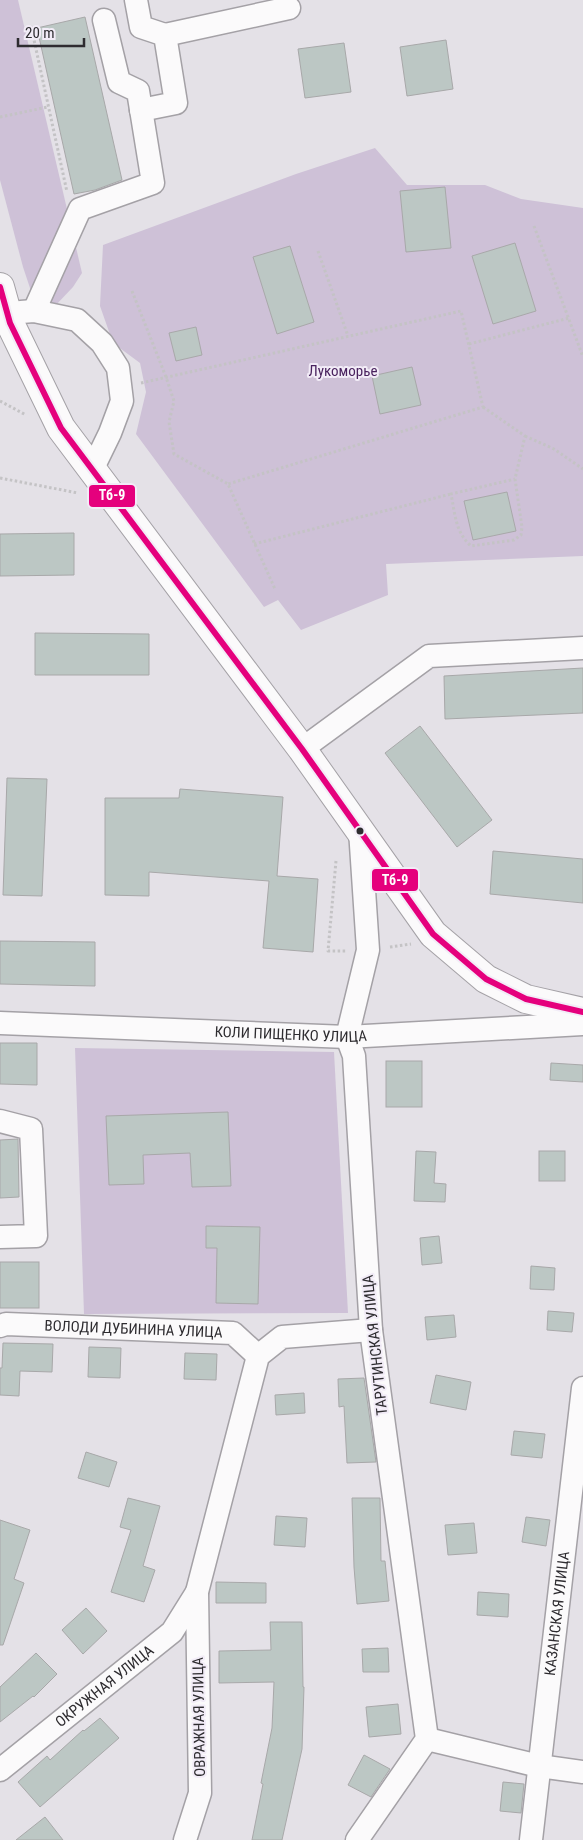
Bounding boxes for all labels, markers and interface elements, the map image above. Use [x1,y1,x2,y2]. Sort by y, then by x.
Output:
scale bar [18,15,84,47]
text: 20 m [25,24,55,42]
park label: Лукоморье [309,362,377,380]
line badge: Тб-9 [88,484,136,508]
text: Тб-9 [99,487,125,503]
unlabelled marker [355,826,365,836]
line badge: Тб-9 [371,868,419,892]
text: Тб-9 [382,872,408,888]
street label: КОЛИ ПИЩЕНКО УЛИЦА [214,1023,368,1046]
street label: ТАРУТИНСКАЯ УЛИЦА [359,1274,391,1416]
street label: ВОЛОДИ ДУБИНИНА УЛИЦА [44,1317,223,1342]
street label: КАЗАНСКАЯ УЛИЦА [541,1550,573,1677]
street label: ОКРУЖНАЯ УЛИЦА [52,1641,157,1731]
street label: ОВРАЖНАЯ УЛИЦА [189,1657,209,1777]

